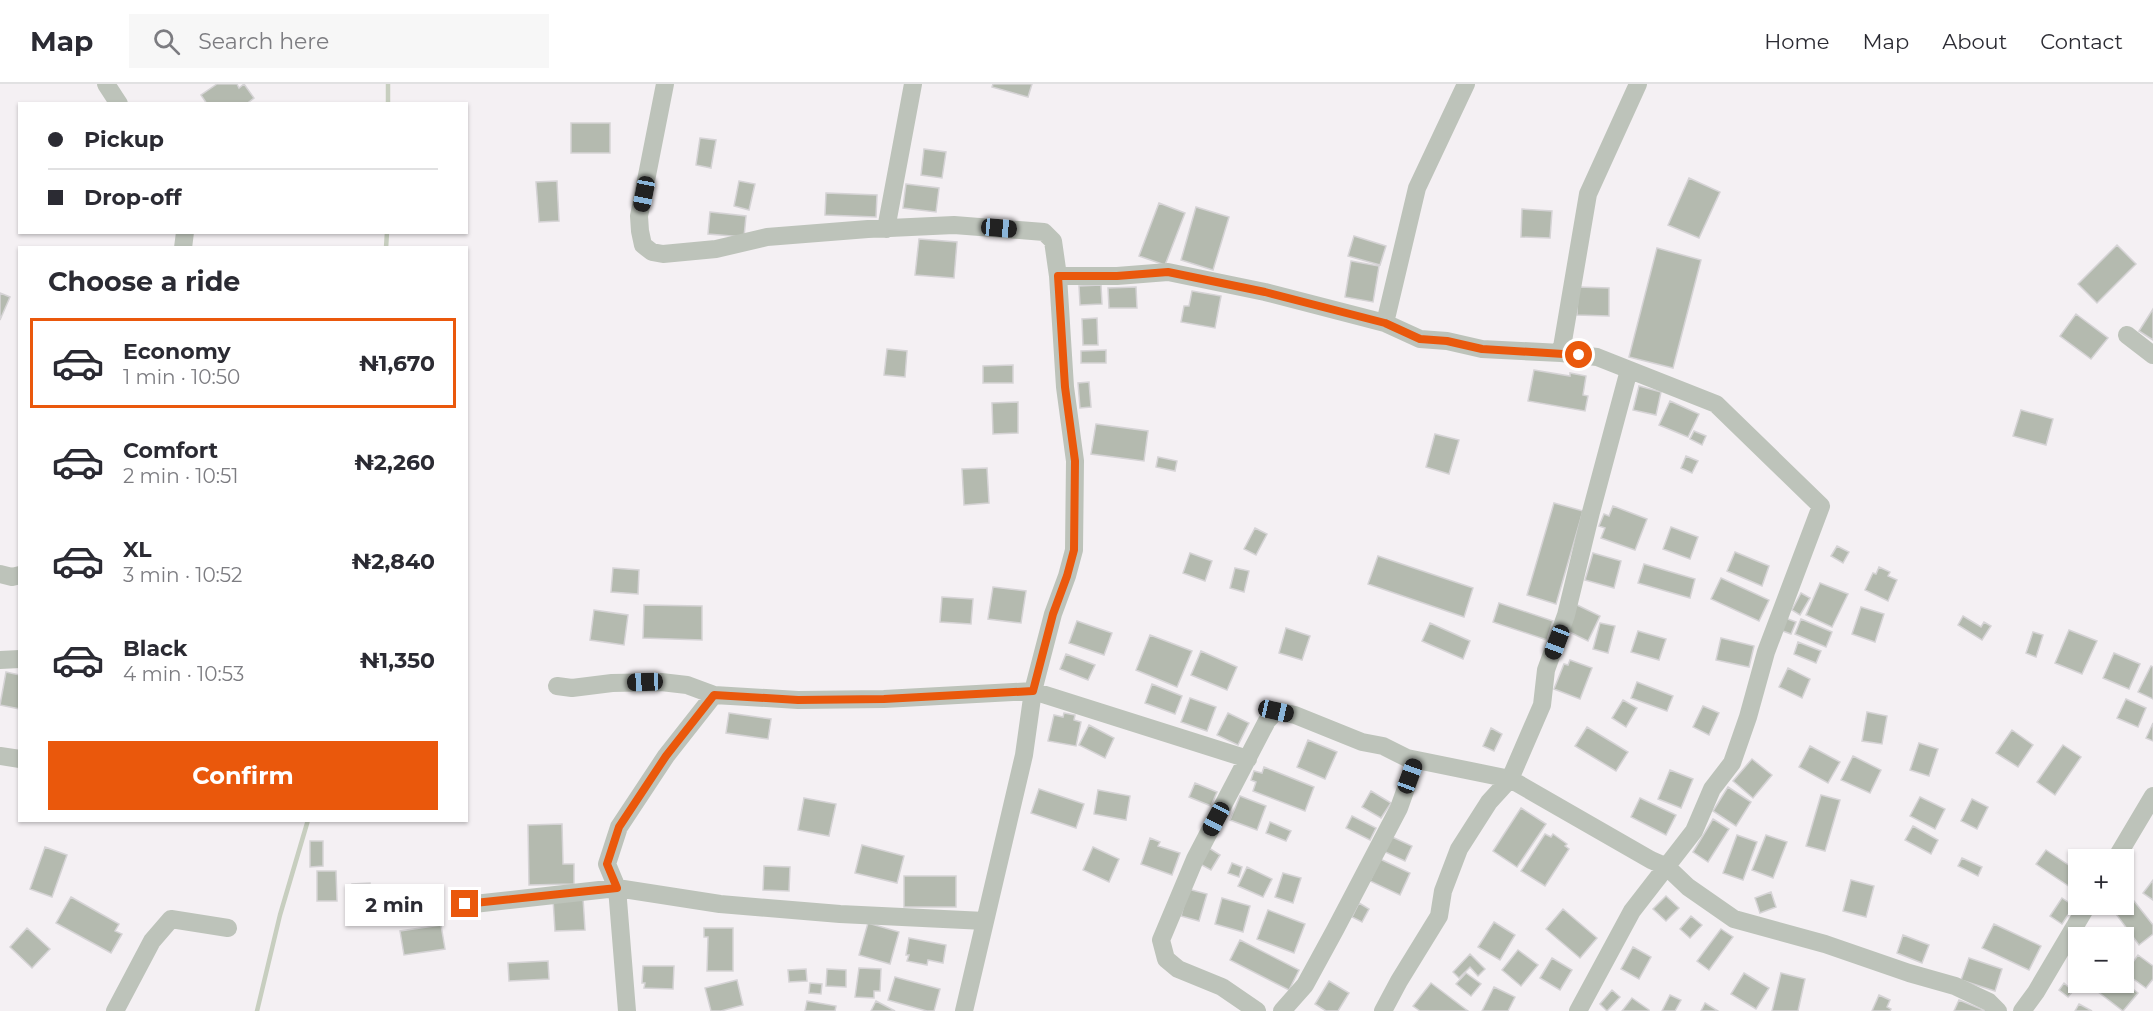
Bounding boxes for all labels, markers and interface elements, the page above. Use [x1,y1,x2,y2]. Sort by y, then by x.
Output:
search box [129,14,549,68]
text: Map [30,24,93,58]
icon: search [150,25,183,58]
text: Search here [198,28,329,55]
text: Home [1764,29,1829,54]
text: Map [1862,29,1909,54]
text: About [1942,29,2007,54]
text: Contact [2040,29,2123,54]
text: Pickup [84,126,164,153]
car [632,175,656,213]
text: Drop-off [84,184,182,211]
car [980,217,1018,239]
text: Choose a ride [48,265,240,298]
icon: car [51,336,105,390]
text: Economy [123,338,231,365]
route start [1565,341,1592,368]
text: ₦1,670 [359,350,435,377]
text: 1 min · 10:50 [123,365,240,389]
icon: car [51,435,105,489]
text: Comfort [123,437,218,464]
text: ₦2,260 [354,449,435,476]
text: 2 min · 10:51 [123,464,238,488]
icon: car [51,534,105,588]
text: XL [123,536,152,563]
text: ₦2,840 [351,548,435,575]
text: 3 min · 10:52 [123,563,242,587]
car [1542,622,1572,662]
icon: car [51,633,105,687]
text: Black [123,635,187,662]
text: ₦1,350 [360,647,435,674]
text: 4 min · 10:53 [123,662,244,686]
car [627,672,663,692]
car [1256,698,1296,724]
button: Confirm [48,741,438,810]
car [1395,756,1425,796]
car [1200,799,1232,839]
map controls [2068,849,2134,993]
button: + [2068,849,2134,915]
callout: 2 min [345,883,444,925]
route end [451,890,478,917]
text: 2 min [365,893,424,917]
button: − [2068,927,2134,993]

